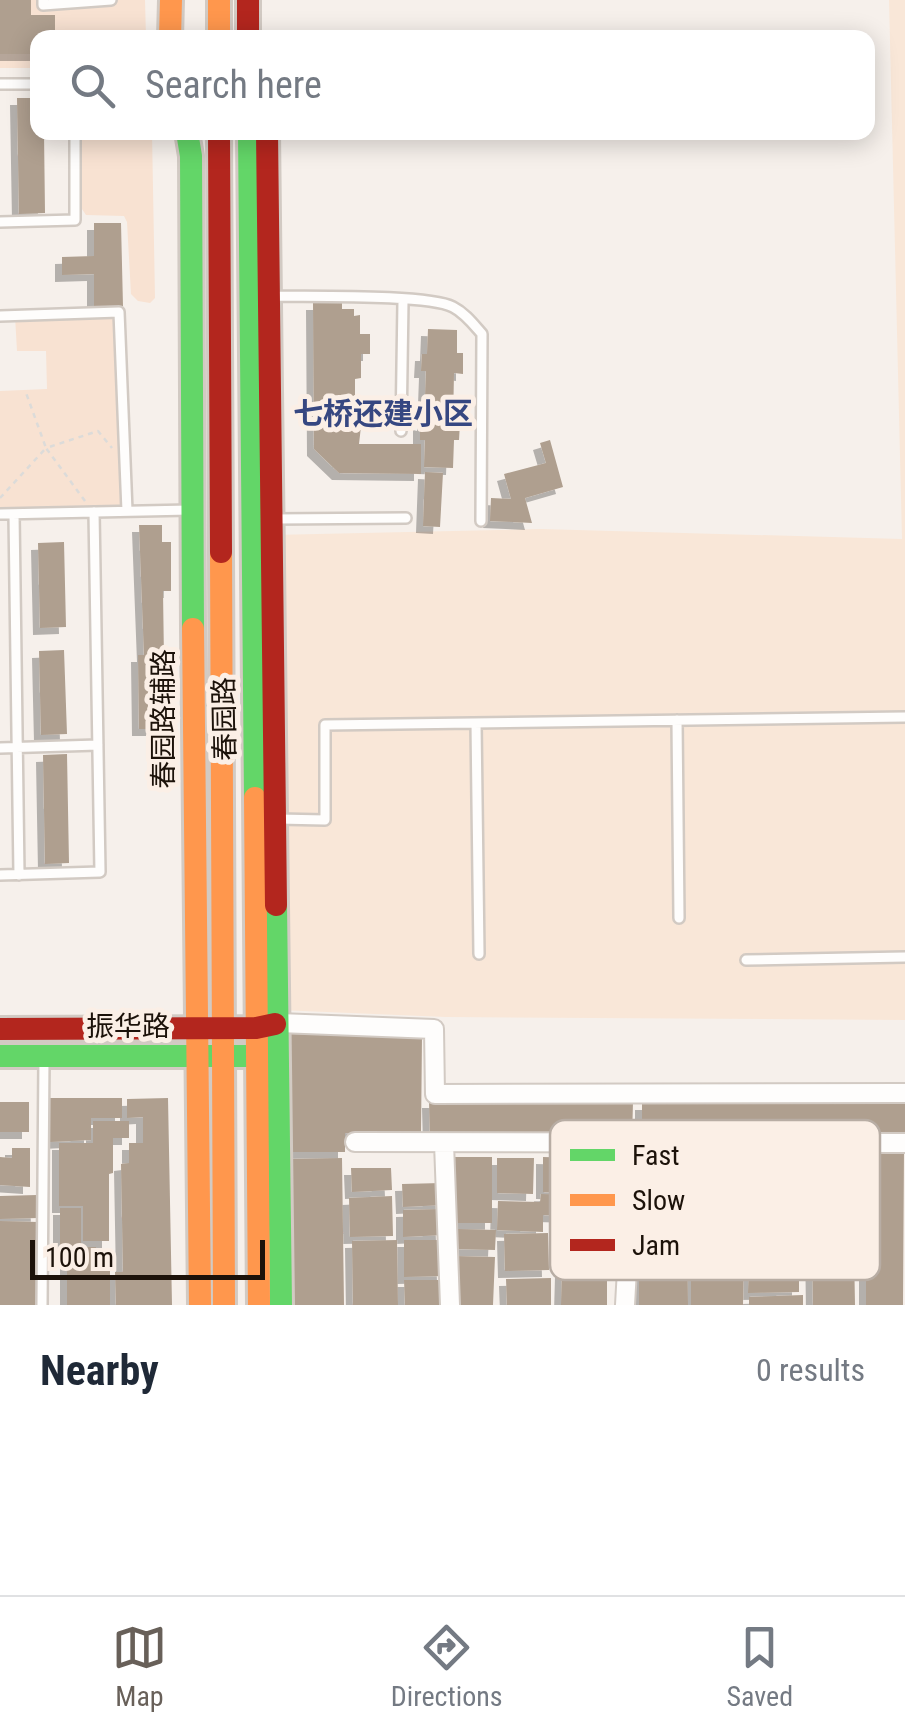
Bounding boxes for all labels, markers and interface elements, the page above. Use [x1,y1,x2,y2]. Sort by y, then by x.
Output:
search box [30,30,875,140]
icon: search [65,58,120,113]
text: Search here [145,63,322,107]
district label: 七桥还建小区 [293,396,473,431]
street label: 春园路辅路 [147,649,180,789]
street label: 春园路 [207,677,242,761]
street label: 振华路 [86,1010,170,1043]
legend [550,1120,880,1280]
text: Fast [632,1139,679,1172]
text: Slow [632,1184,685,1217]
text: Jam [632,1229,680,1262]
scale bar [30,1235,265,1280]
text: 100 m [45,1241,114,1274]
text: Nearby [40,1346,159,1395]
text: 0 results [756,1351,865,1389]
tab: Map [112,1620,167,1713]
tab: Directions [391,1620,503,1713]
tab: Saved [726,1620,793,1713]

